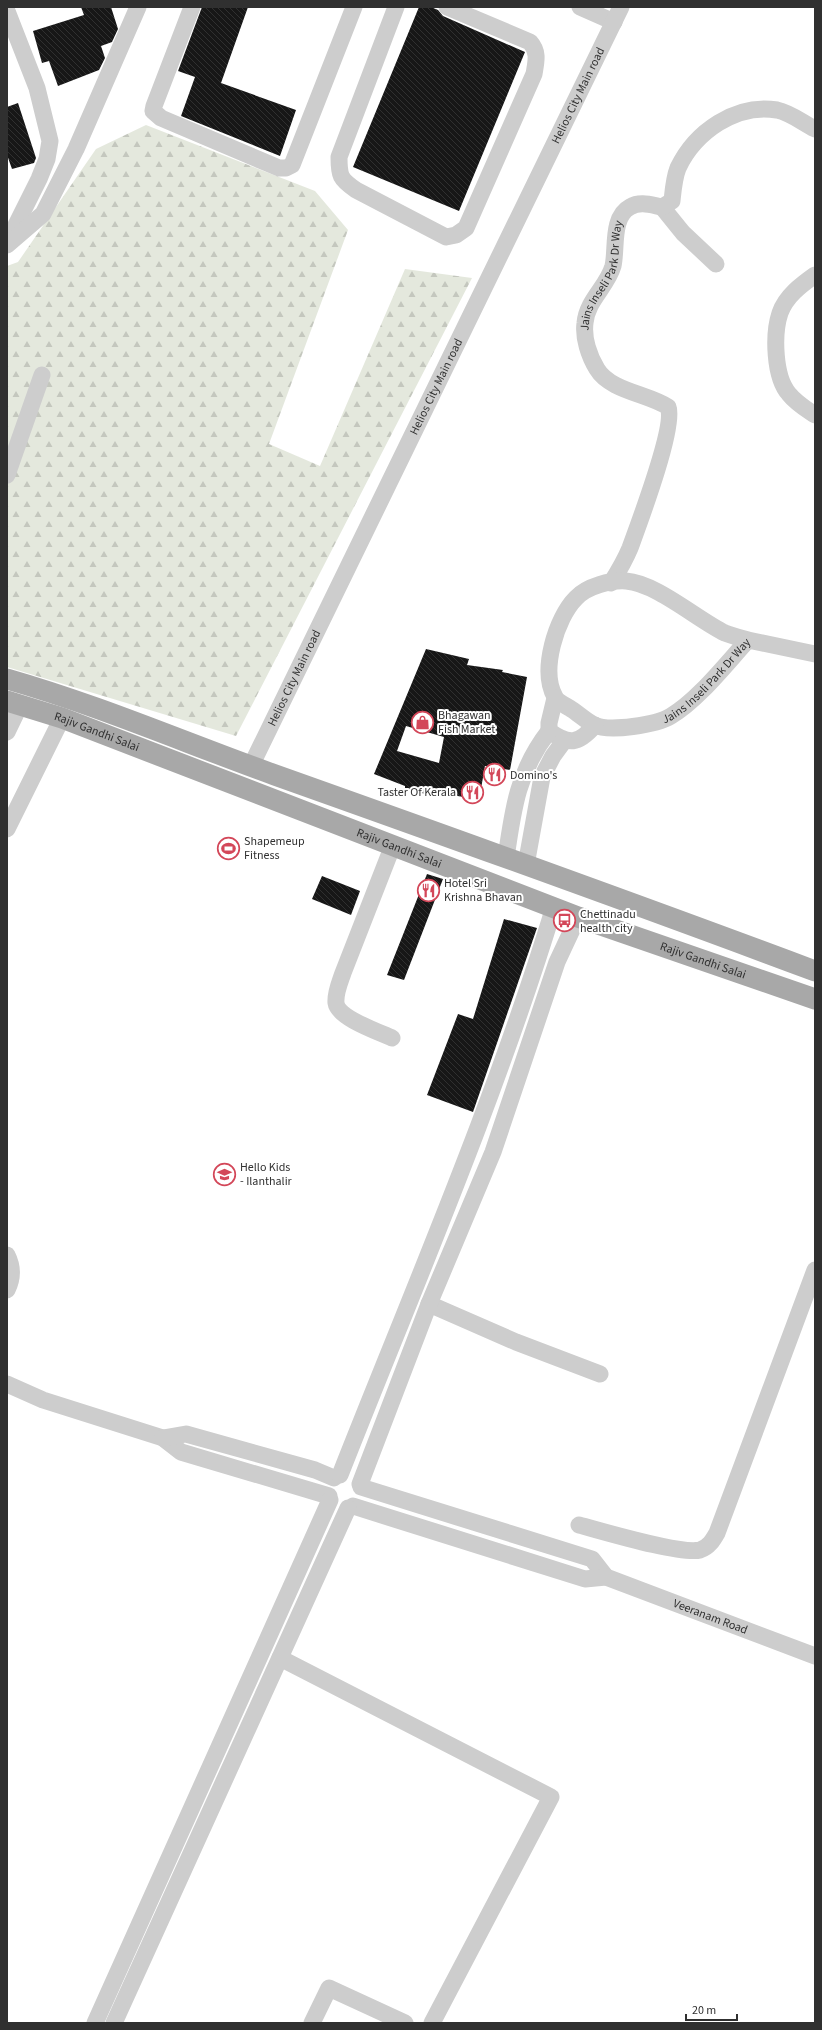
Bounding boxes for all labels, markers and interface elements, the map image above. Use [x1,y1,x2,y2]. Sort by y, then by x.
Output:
street label: Helios City Main road [547,44,609,147]
street label: Jains Inseli Park Dr Way [576,218,627,331]
street label: Helios City Main road [405,336,467,438]
street label: Helios City Main road [263,627,325,729]
street label: Jains Inseli Park Dr Way [660,634,755,728]
place label: Bhagawan Fish Market [438,707,495,738]
street label: Rajiv Gandhi Salai [52,708,142,756]
shop icon: Bhagawan Fish Market [409,709,435,735]
restaurant icon: Domino's [482,762,508,788]
place label: Domino's [510,767,557,784]
restaurant icon: Taster Of Kerala [459,779,485,805]
place label: Taster Of Kerala [377,784,456,801]
street label: Rajiv Gandhi Salai [354,824,444,872]
place label: Shapemeup Fitness [244,833,305,864]
sports icon: Shapemeup Fitness [216,835,242,861]
place label: Hotel Sri Krishna Bhavan [444,875,522,906]
restaurant icon: Hotel Sri Krishna Bhavan [416,877,442,903]
place label: Chettinadu health city [580,906,636,937]
bus stop icon: Chettinadu health city [551,908,577,934]
street label: Rajiv Gandhi Salai [658,938,748,983]
place label: Hello Kids - Ilanthalir [240,1159,293,1190]
school or university icon: Hello Kids - Ilanthalir [212,1161,238,1187]
street label: Veeranam Road [671,1595,750,1638]
scale bar [686,1996,737,2022]
text: 20 m [692,2002,716,2019]

